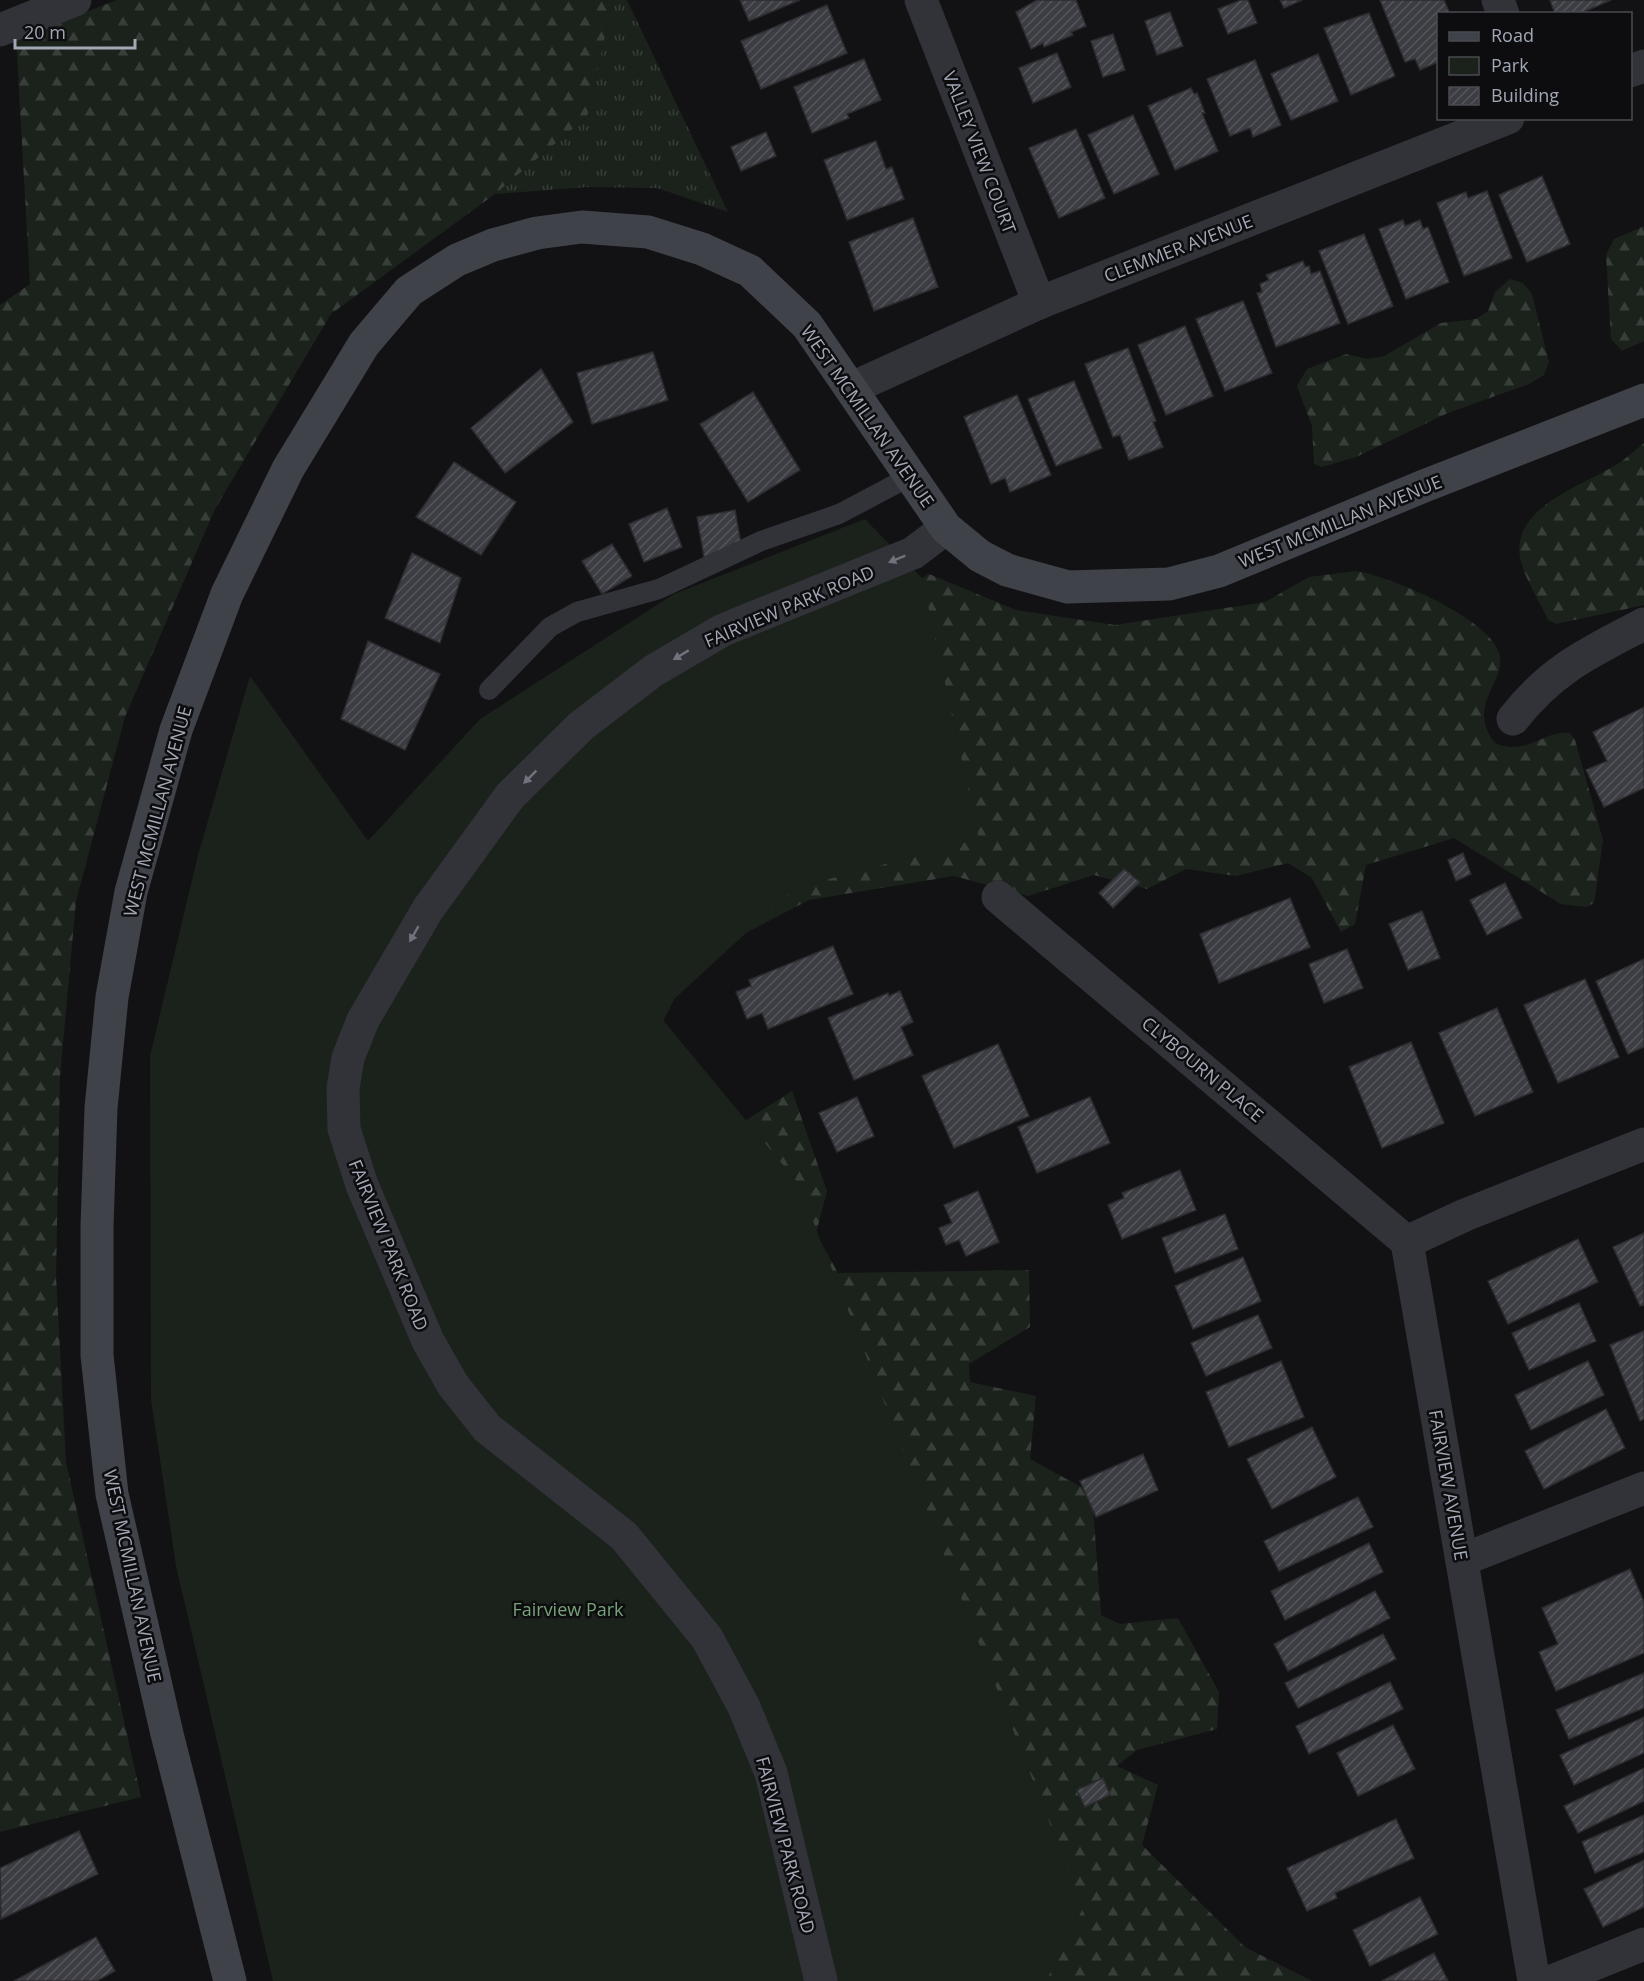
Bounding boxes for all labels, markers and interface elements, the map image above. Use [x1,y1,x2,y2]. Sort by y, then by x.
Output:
scale bar [15,12,135,50]
legend [1437,12,1632,120]
text: 20 m [24,20,66,44]
text: Road [1491,23,1534,47]
text: Park [1491,53,1529,77]
street label: VALLEY VIEW COURT [938,67,1022,237]
text: Building [1491,83,1559,107]
street label: CLEMMER AVENUE [1100,209,1256,287]
street label: WEST MCMILLAN AVENUE [796,320,940,512]
street label: WEST MCMILLAN AVENUE [1235,469,1445,573]
one-way arrow [888,555,906,564]
street label: FAIRVIEW PARK ROAD [700,559,878,653]
one-way arrow [673,650,689,661]
street label: WEST MCMILLAN AVENUE [117,703,197,919]
one-way arrow [523,770,537,784]
one-way arrow [409,925,419,942]
street label: CLYBOURN PLACE [1137,1011,1269,1127]
street label: FAIRVIEW PARK ROAD [344,1156,434,1334]
street label: FAIRVIEW AVENUE [1424,1408,1474,1562]
street label: WEST MCMILLAN AVENUE [99,1467,167,1685]
park label: Fairview Park [512,1597,624,1621]
street label: FAIRVIEW PARK ROAD [751,1754,821,1936]

